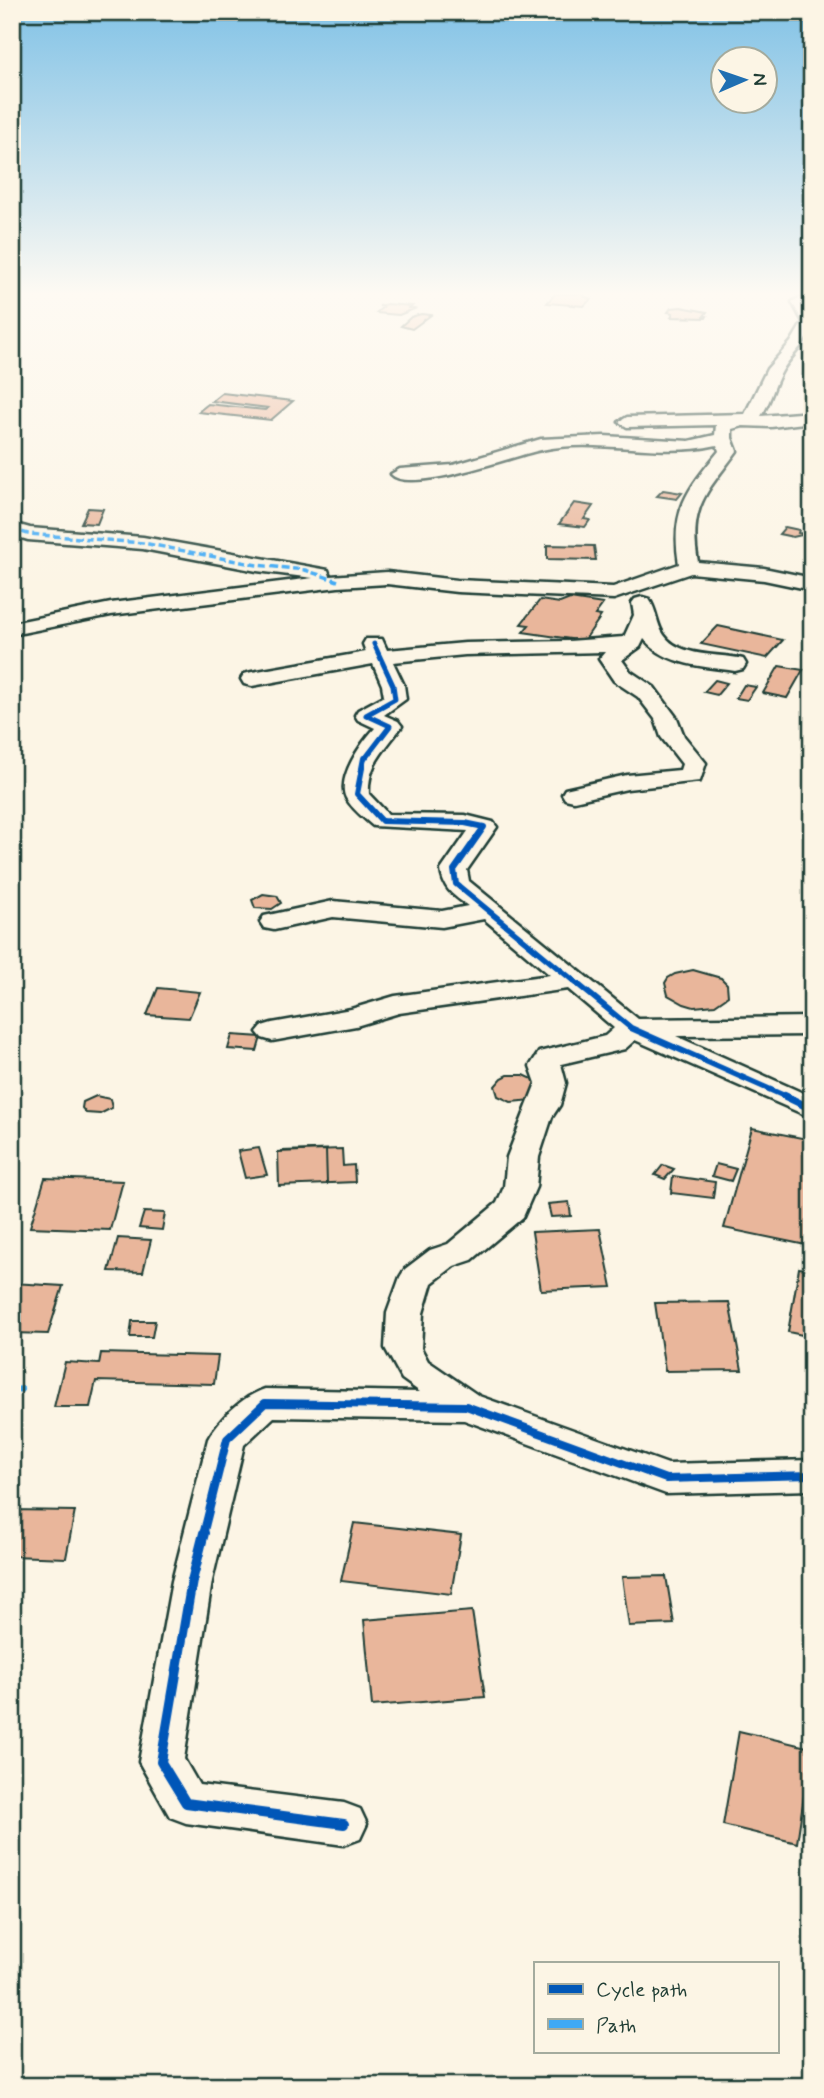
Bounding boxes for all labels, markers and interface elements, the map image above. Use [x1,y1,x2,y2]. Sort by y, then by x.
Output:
north arrow [708,46,778,116]
text: N [747,73,772,86]
legend [534,1962,778,2052]
text: Cycle path [596,1976,687,2004]
text: Path [596,2012,636,2040]

